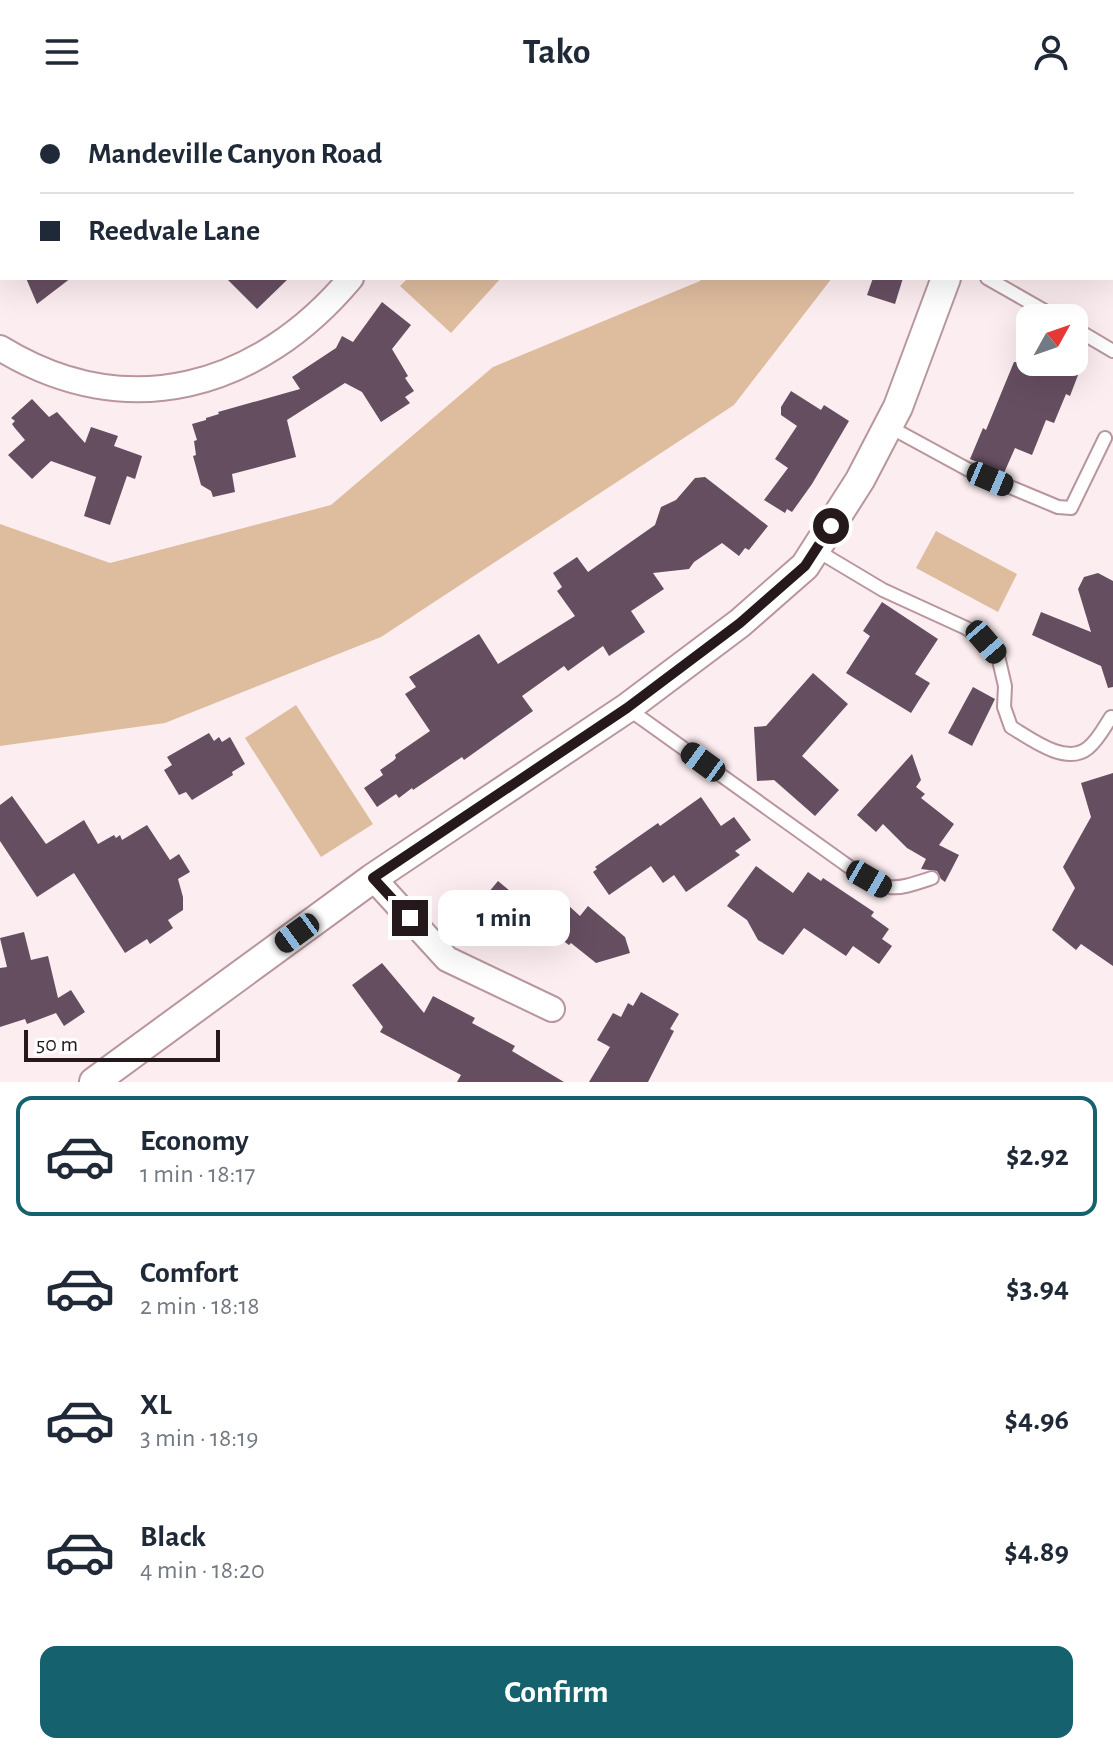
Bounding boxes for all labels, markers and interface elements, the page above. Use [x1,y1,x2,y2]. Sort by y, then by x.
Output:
icon: menu [40,30,84,74]
icon: person [1029,30,1073,74]
text: Tako [522,34,591,70]
text: Mandeville Canyon Road [88,139,382,169]
text: Reedvale Lane [88,216,260,246]
north arrow [1016,304,1088,376]
map controls [1016,304,1088,376]
car [963,459,1017,499]
route start [813,508,849,544]
car [961,616,1011,668]
car [677,738,729,786]
car [842,857,896,901]
callout: 1 min [438,890,570,946]
route end [392,900,428,936]
text: 1 min [477,905,531,931]
car [271,909,323,957]
scale bar [24,1026,220,1062]
text: 50 m [36,1033,78,1055]
icon: car [44,1120,116,1192]
text: Economy [140,1126,249,1156]
text: $2.92 [1006,1141,1069,1171]
text: 1 min · 18:17 [140,1161,255,1187]
icon: car [44,1252,116,1324]
text: Comfort [140,1258,239,1288]
text: $3.94 [1006,1273,1069,1303]
text: 2 min · 18:18 [140,1293,260,1319]
icon: car [44,1384,116,1456]
text: XL [140,1390,172,1420]
text: $4.96 [1005,1405,1069,1435]
text: 3 min · 18:19 [140,1425,258,1451]
icon: car [44,1516,116,1588]
text: Black [140,1522,206,1552]
text: $4.89 [1004,1537,1069,1567]
text: 4 min · 18:20 [140,1557,265,1583]
button: Confirm [40,1646,1073,1738]

